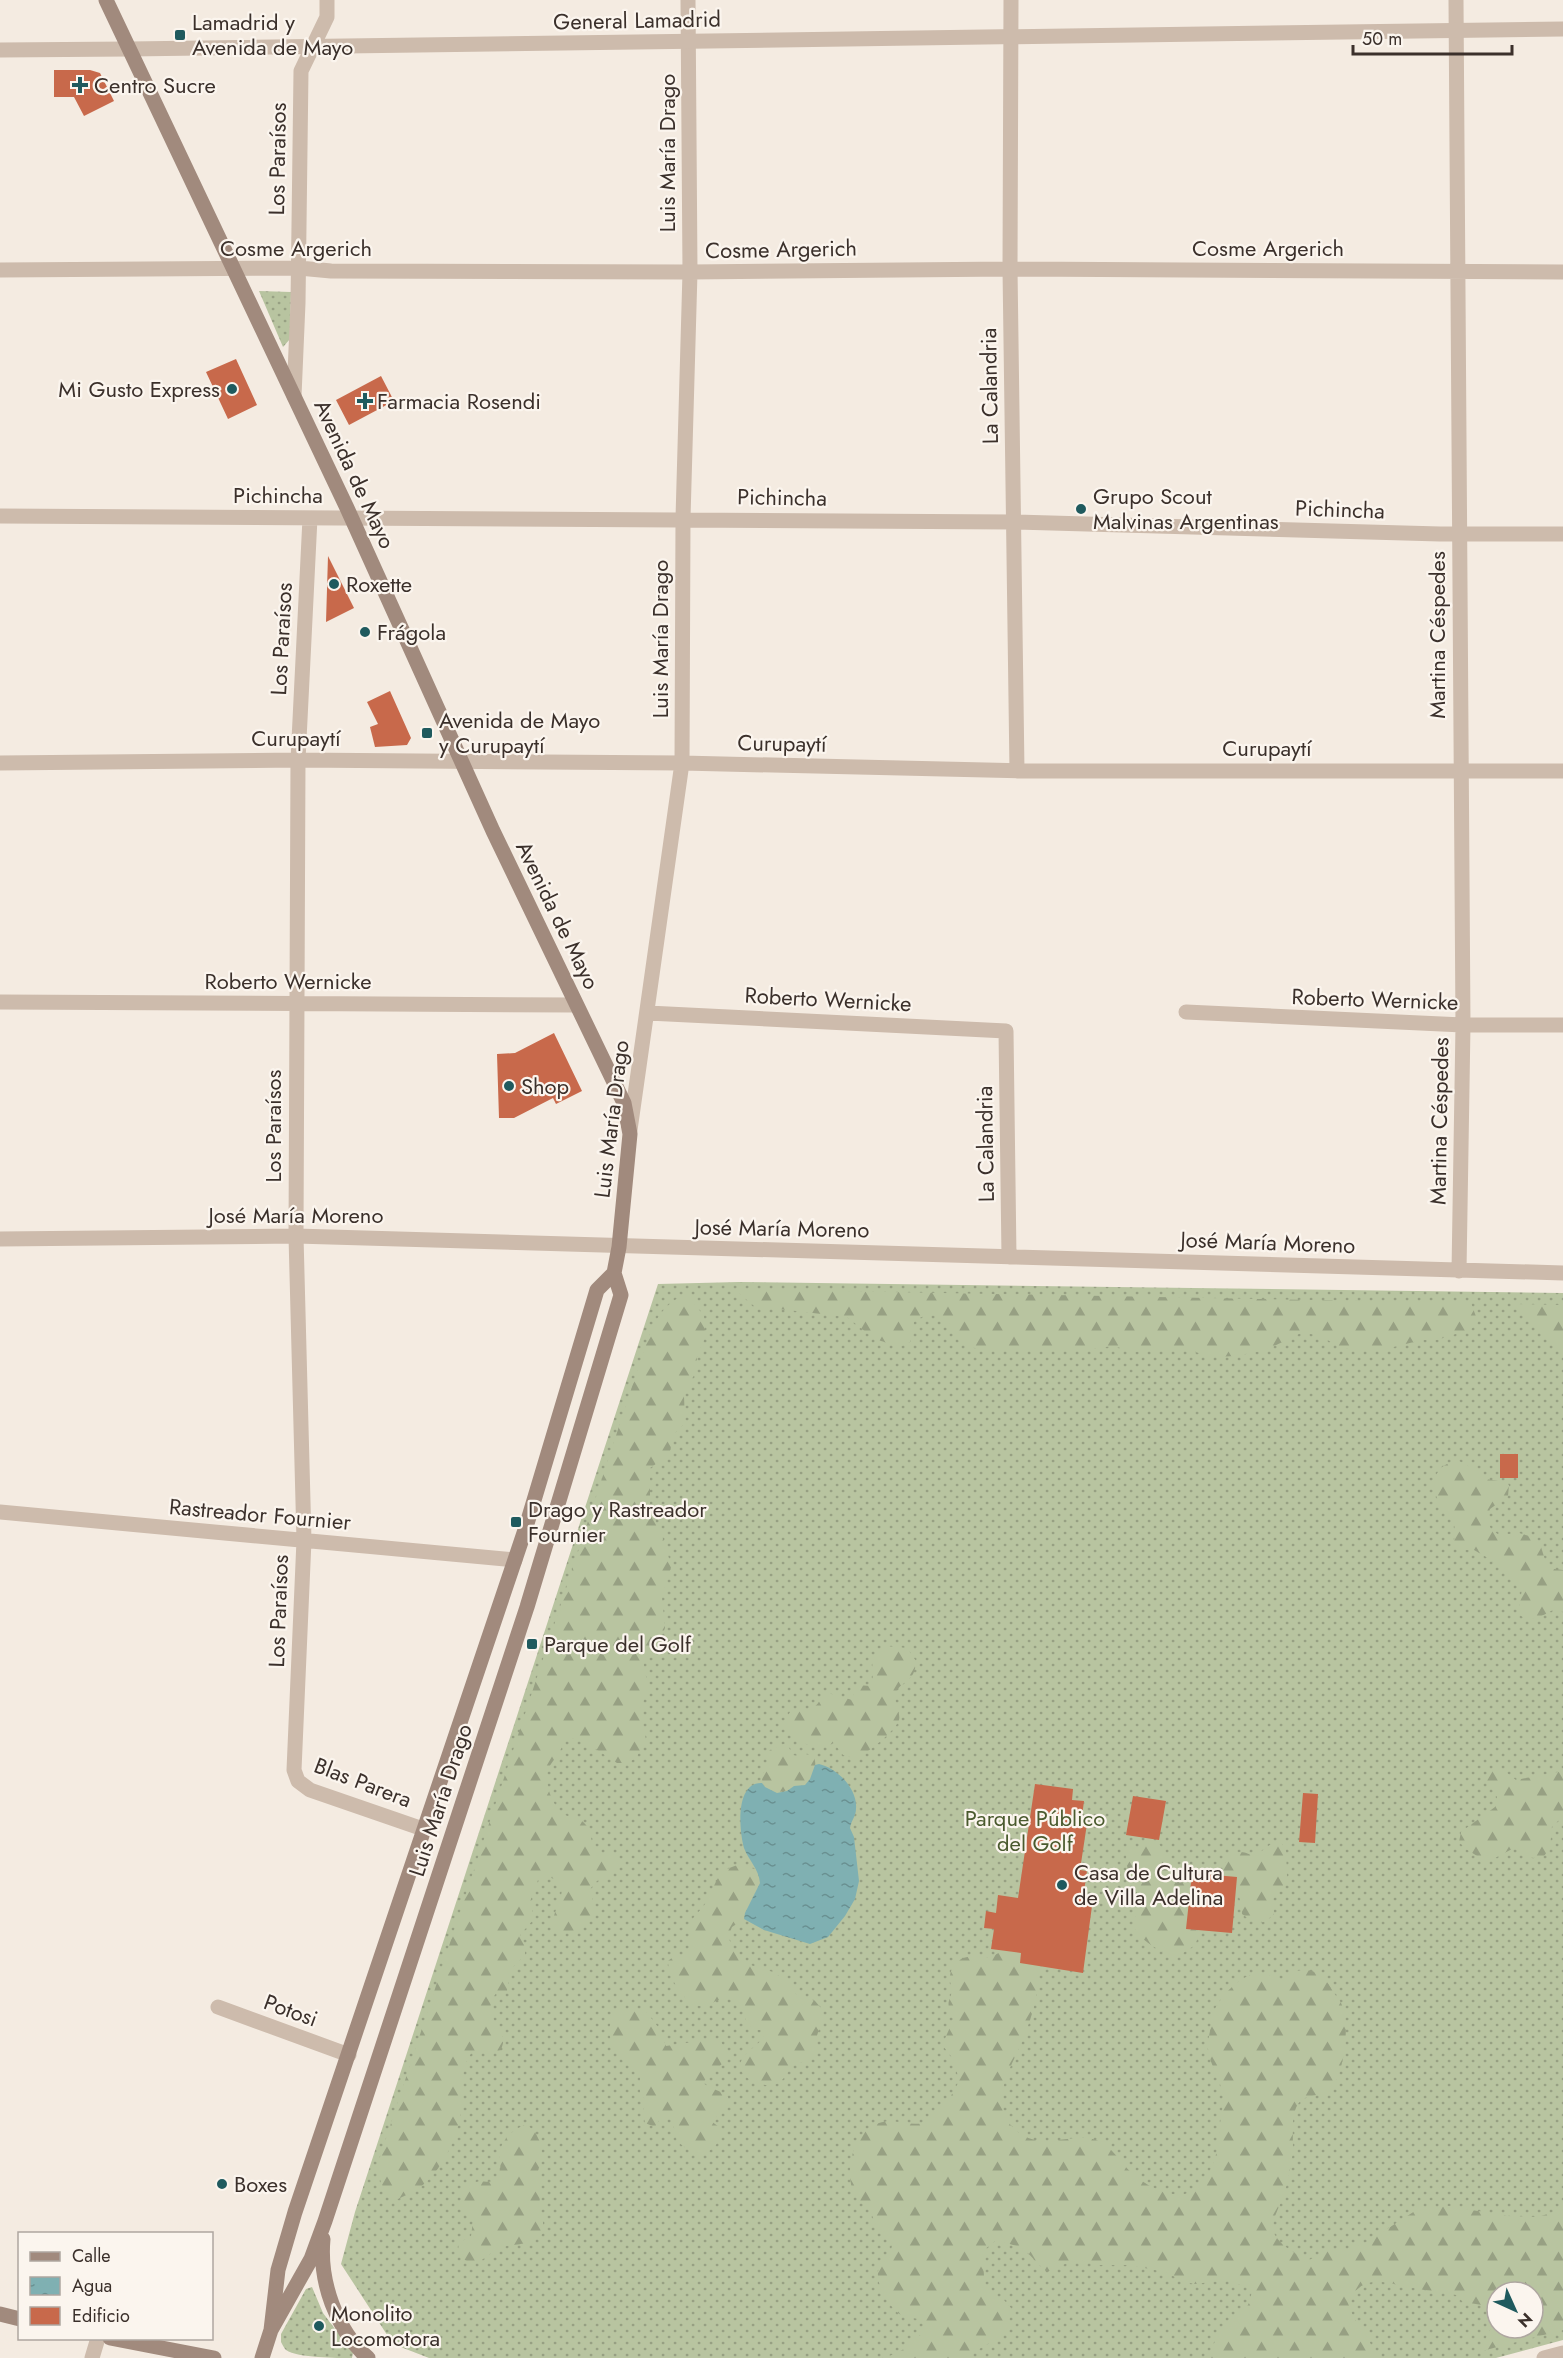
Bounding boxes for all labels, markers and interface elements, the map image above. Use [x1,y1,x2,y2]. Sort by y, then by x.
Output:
street label: General Lamadrid [553,3,721,37]
place label: Lamadrid y Avenida de Mayo [192,6,353,63]
scale bar [1353,18,1512,56]
text: 50 m [1362,26,1402,52]
marker: Lamadrid y Avenida de Mayo [173,28,187,42]
place label: Centro Sucre [94,69,216,101]
street label: Luis María Drago [651,74,683,232]
marker: Centro Sucre [71,76,89,94]
street label: Los Paraísos [260,102,294,216]
street label: Cosme Argerich [220,232,372,264]
street label: Cosme Argerich [705,232,857,266]
street label: Cosme Argerich [1192,232,1344,264]
street label: La Calandria [972,328,1006,444]
place label: Mi Gusto Express [58,373,220,405]
marker: Mi Gusto Express [225,382,239,396]
place label: Farmacia Rosendi [377,385,541,417]
street label: Avenida de Mayo [306,394,404,554]
marker: Farmacia Rosendi [358,394,372,408]
street label: Pichincha [233,479,323,511]
street label: Pichincha [737,480,827,514]
place label: Grupo Scout Malvinas Argentinas [1093,480,1279,537]
street label: Pichincha [1295,491,1385,527]
marker: Grupo Scout Malvinas Argentinas [1074,502,1088,516]
street label: Martina Céspedes [1421,551,1453,719]
street label: Luis María Drago [644,560,676,718]
place label: Roxette [346,568,412,600]
marker: Roxette [327,577,341,591]
street label: Los Paraísos [262,582,300,696]
place label: Frágola [377,616,446,648]
marker: Frágola [358,625,372,639]
place label: Avenida de Mayo y Curupaytí [439,704,600,761]
street label: Curupaytí [251,722,342,754]
marker: Avenida de Mayo y Curupaytí [420,726,434,740]
street label: Curupaytí [737,726,828,760]
street label: Curupaytí [1222,732,1313,764]
street label: Avenida de Mayo [508,836,608,994]
street label: Roberto Wernicke [204,965,372,997]
street label: Roberto Wernicke [744,979,912,1019]
street label: Roberto Wernicke [1291,980,1459,1018]
street label: Martina Céspedes [1422,1037,1456,1205]
street label: Luis María Drago [585,1038,637,1200]
street label: Los Paraísos [257,1069,289,1182]
place label: Shop [521,1070,569,1102]
marker: Shop [502,1079,516,1093]
street label: La Calandria [968,1086,1002,1202]
street label: José María Moreno [206,1199,383,1231]
street label: José María Moreno [691,1210,870,1246]
street label: José María Moreno [1177,1223,1356,1261]
street label: Rastreador Fournier [168,1490,353,1538]
place label: Drago y Rastreador Fournier [528,1493,707,1550]
marker: Drago y Rastreador Fournier [509,1515,523,1529]
street label: Los Paraísos [260,1554,296,1668]
place label: Parque del Golf [544,1628,692,1660]
marker: Parque del Golf [525,1637,539,1651]
street label: Luis María Drago [400,1720,480,1880]
street label: Blas Parera [310,1749,416,1815]
park label: Parque Público del Golf [965,1802,1105,1859]
place label: Casa de Cultura de Villa Adelina [1074,1856,1223,1913]
marker: Casa de Cultura de Villa Adelina [1055,1878,1069,1892]
street label: Potosi [260,1986,322,2034]
place label: Boxes [234,2168,287,2200]
marker: Boxes [215,2177,229,2191]
legend [18,2232,213,2340]
text: Calle [72,2243,111,2269]
text: Agua [72,2273,112,2299]
north arrow [1485,2280,1545,2340]
place label: Monolito Locomotora [331,2297,440,2354]
text: Edificio [72,2303,130,2329]
text: N [1513,2308,1538,2333]
marker: Monolito Locomotora [312,2319,326,2333]

